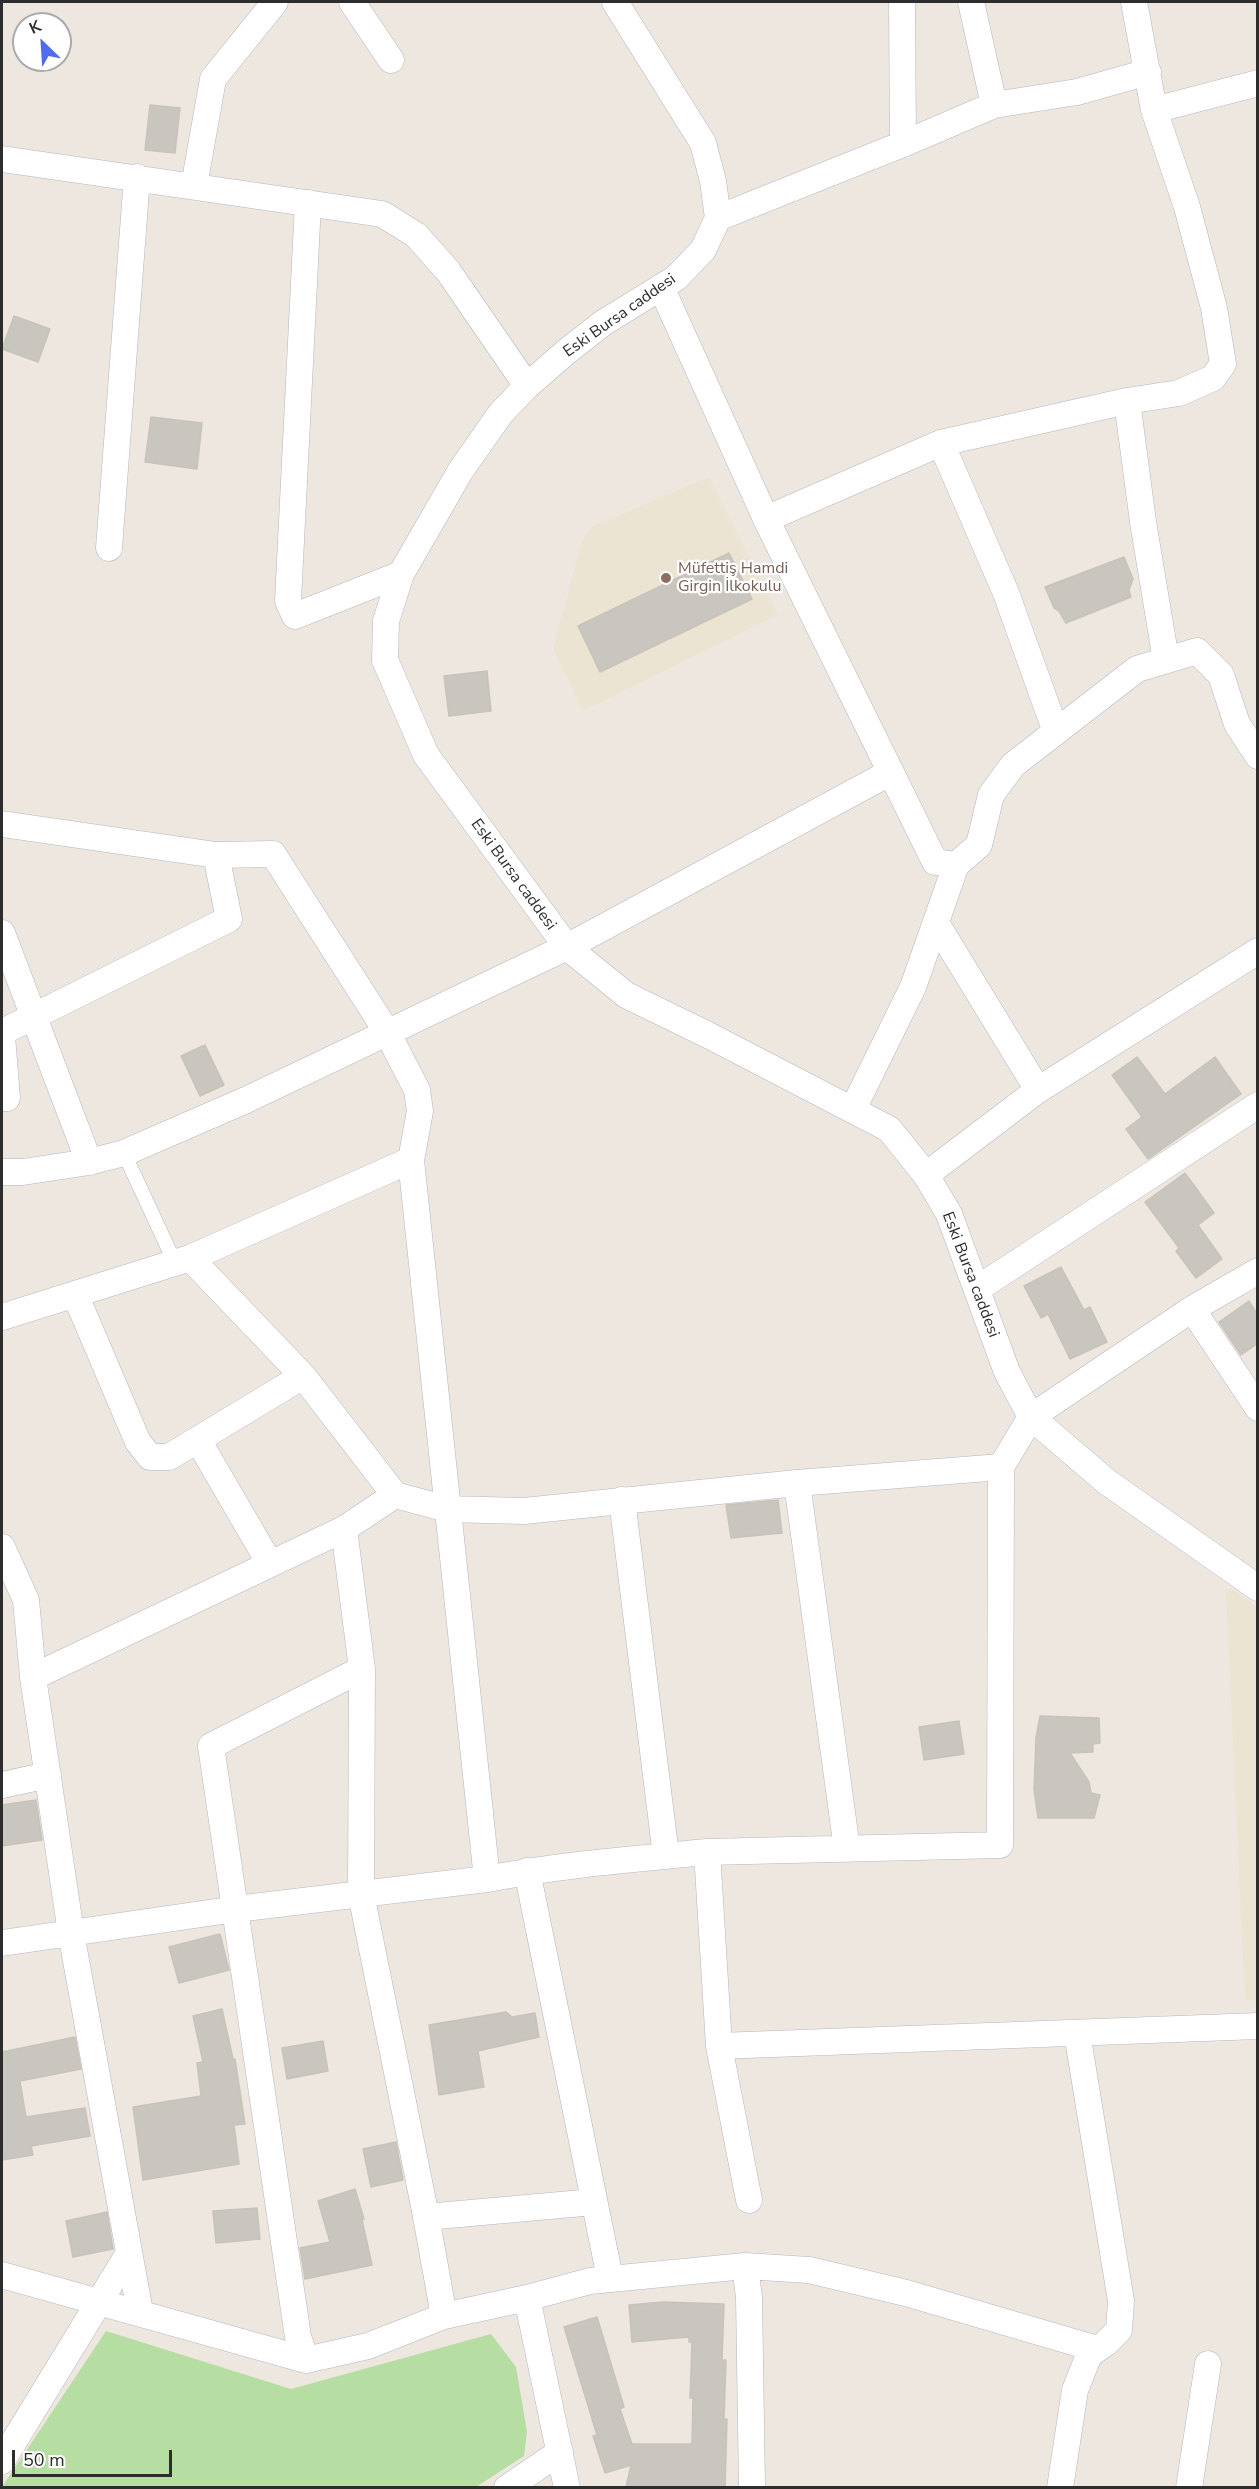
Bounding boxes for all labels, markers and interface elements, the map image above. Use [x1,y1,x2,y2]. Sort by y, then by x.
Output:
north arrow [12,12,72,72]
text: K [26,15,45,40]
street label: Eski Bursa caddesi [560,270,680,362]
place label: Müfettiş Hamdi Girgin İlkokulu [678,559,788,597]
marker: Müfettiş Hamdi Girgin İlkokulu [659,571,673,585]
street label: Eski Bursa caddesi [466,816,560,934]
street label: Eski Bursa caddesi [937,1210,1003,1340]
scale bar [15,2438,176,2476]
text: 50 m [23,2448,65,2472]

